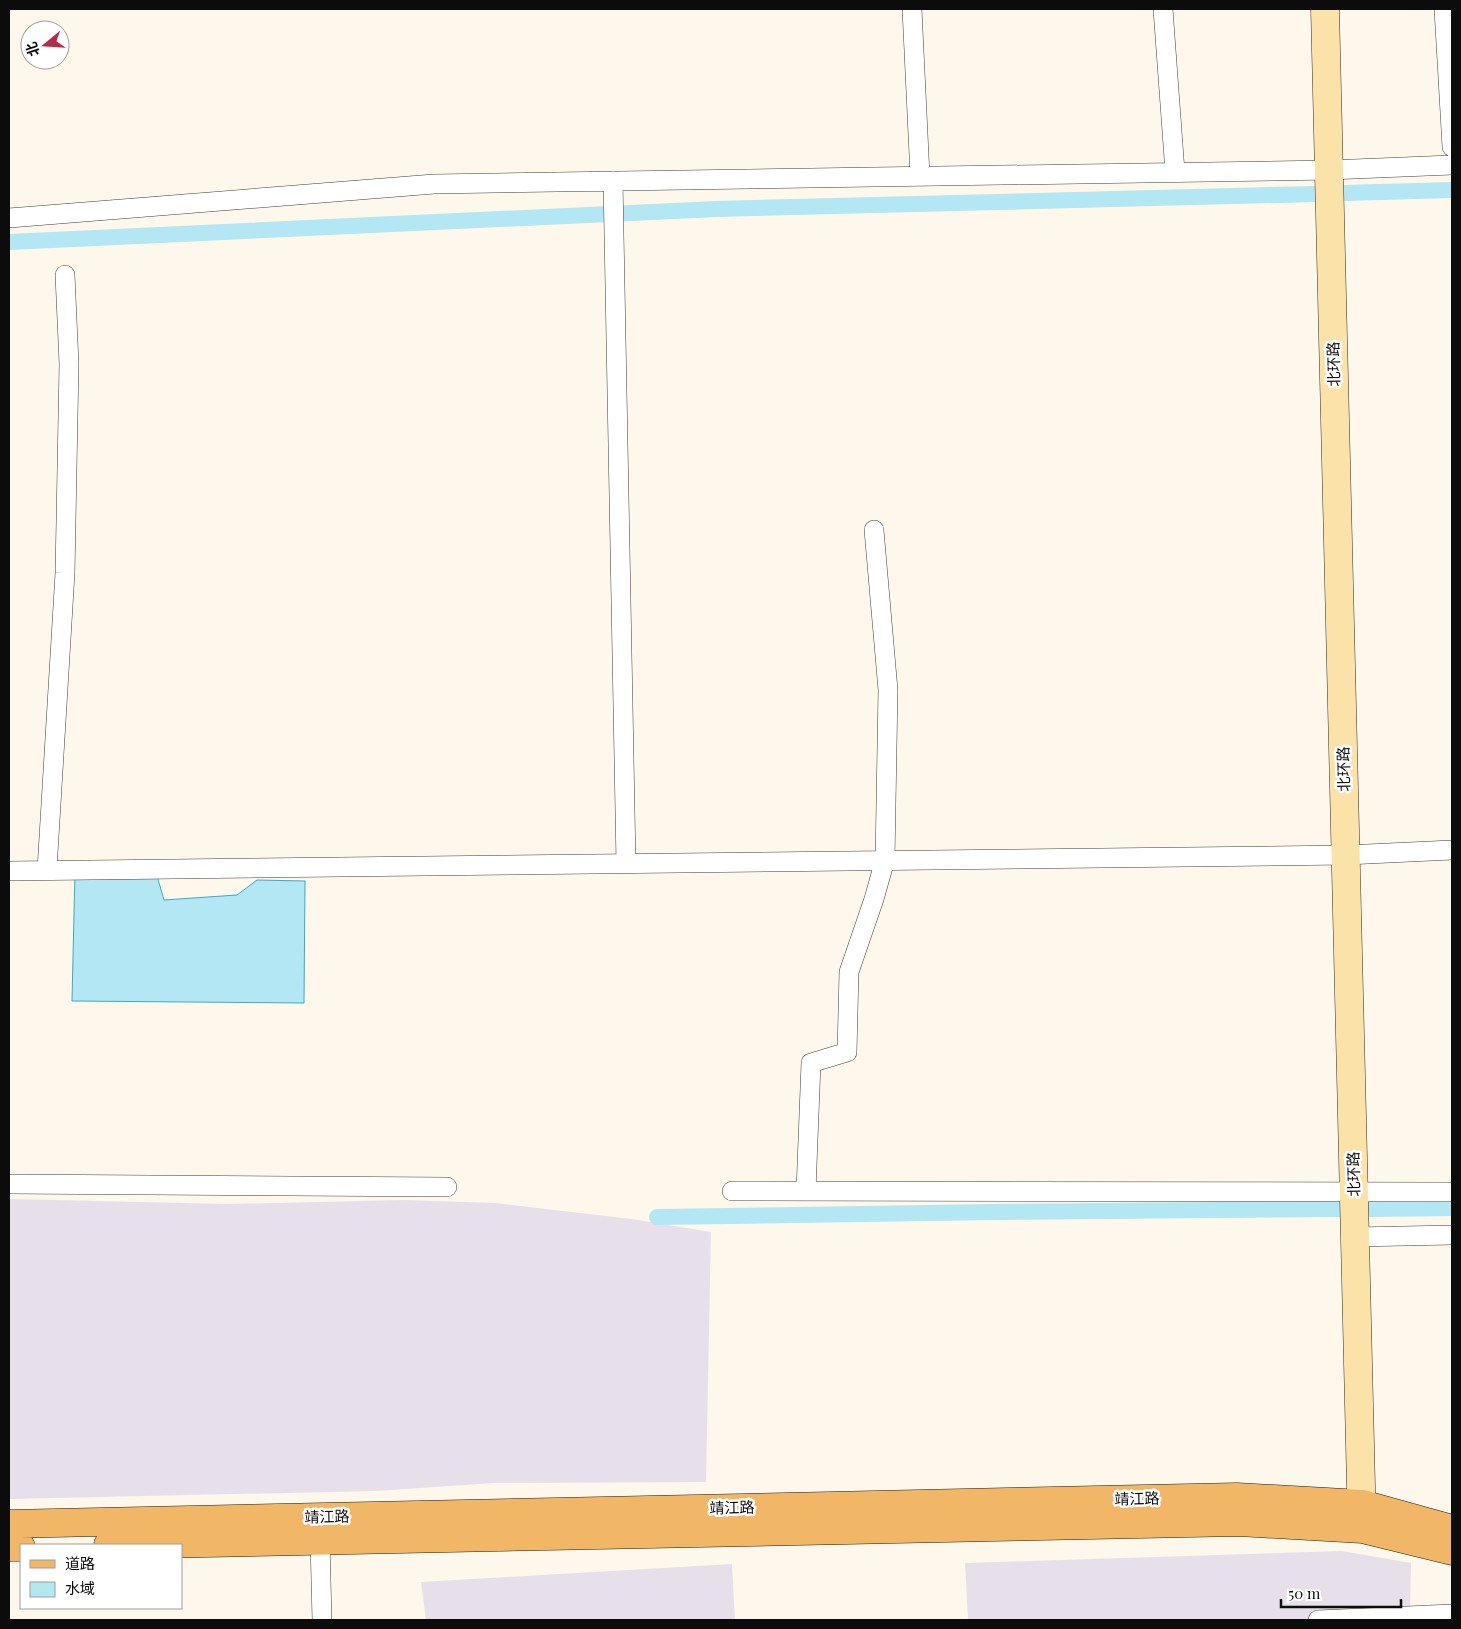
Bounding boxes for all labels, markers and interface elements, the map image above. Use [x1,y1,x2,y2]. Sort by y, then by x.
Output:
north arrow [20,20,70,70]
text: 北 [21,40,43,59]
street label: 北环路 [1323,341,1343,387]
street label: 北环路 [1333,746,1353,792]
street label: 北环路 [1343,1151,1363,1197]
street label: 靖江路 [1114,1488,1160,1508]
street label: 靖江路 [709,1497,755,1517]
street label: 靖江路 [304,1506,350,1526]
legend [20,1544,182,1609]
text: 道路 [65,1553,95,1573]
scale bar [1281,1576,1401,1608]
text: 水域 [65,1578,95,1598]
text: 50 m [1288,1583,1321,1603]

